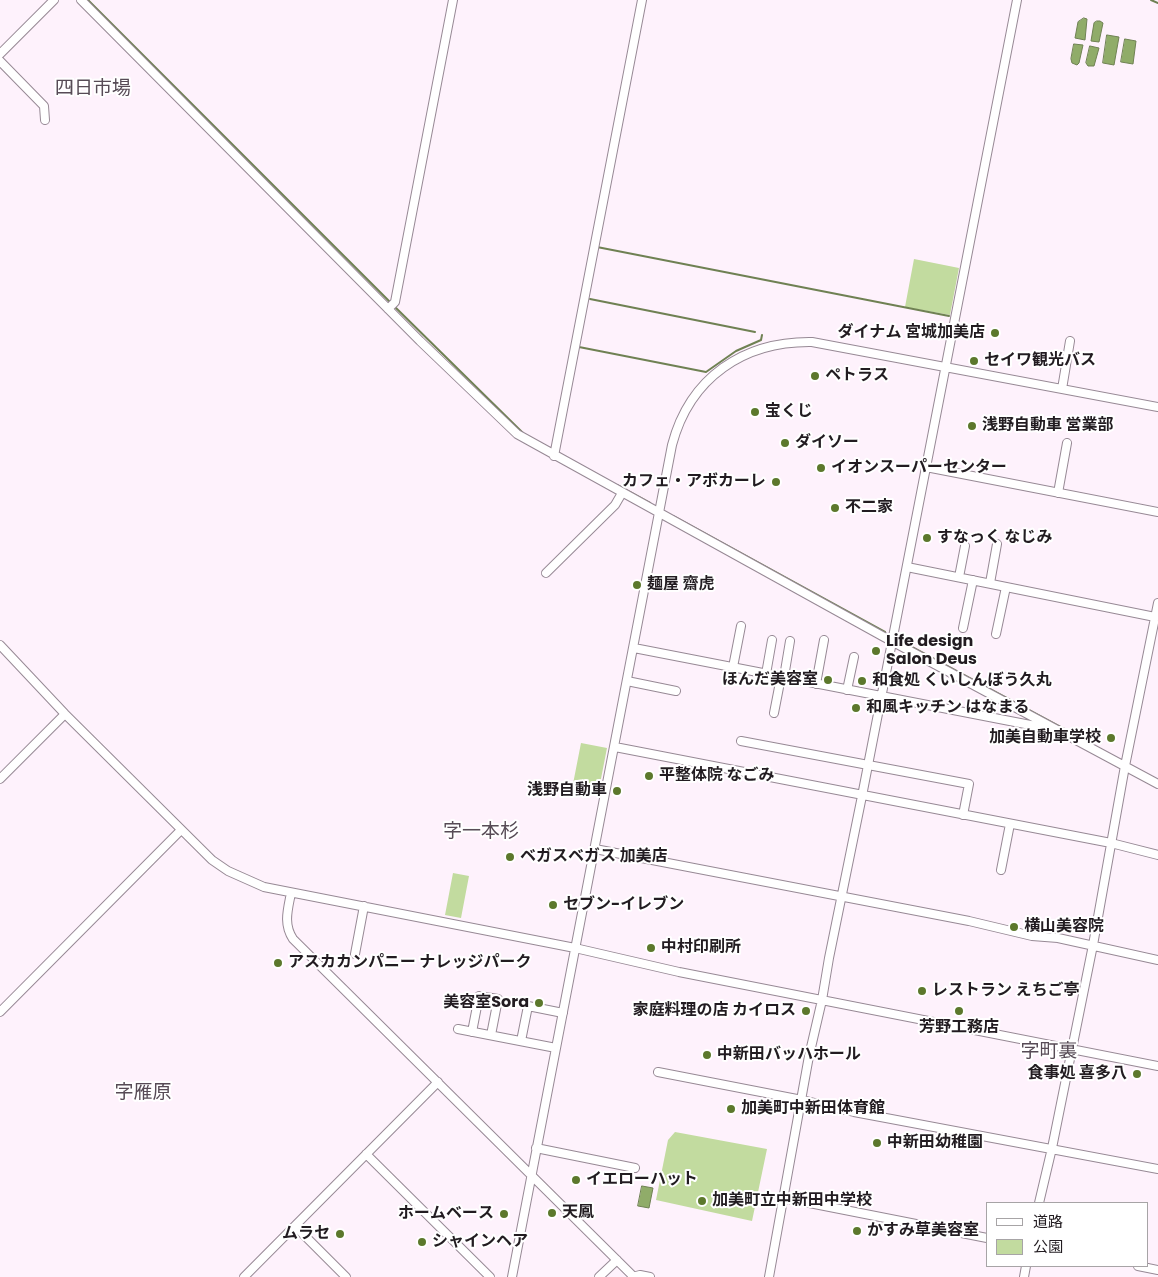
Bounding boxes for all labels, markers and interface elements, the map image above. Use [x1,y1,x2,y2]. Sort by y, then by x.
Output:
district label: 四日市場 [55,78,131,100]
place label: ダイナム 宮城加美店 [838,323,985,343]
marker: ダイナム 宮城加美店 [989,327,1001,339]
place label: セイワ観光バス [984,351,1096,371]
marker: セイワ観光バス [968,355,980,367]
place label: ペトラス [825,366,889,386]
marker: ペトラス [809,370,821,382]
place label: 宝くじ [765,402,813,422]
marker: 宝くじ [749,406,761,418]
place label: 浅野自動車 営業部 [982,416,1113,436]
marker: 浅野自動車 営業部 [966,420,978,432]
place label: ダイソー [795,433,859,453]
marker: ダイソー [779,437,791,449]
place label: イオンスーパーセンター [831,458,1007,478]
marker: イオンスーパーセンター [815,462,827,474]
place label: カフェ・アボカーレ [622,472,766,492]
marker: カフェ・アボカーレ [770,476,782,488]
place label: 不二家 [845,498,893,518]
marker: 不二家 [829,502,841,514]
place label: すなっく なじみ [937,528,1052,548]
marker: すなっく なじみ [921,532,933,544]
place label: 麺屋 齋虎 [647,575,714,595]
marker: 麺屋 齋虎 [631,579,643,591]
place label: Life design Salon Deus [886,632,977,670]
marker: Life design Salon Deus [870,645,882,657]
place label: ほんだ美容室 [722,670,818,690]
place label: 和食処 くいしんぼう久丸 [872,671,1051,691]
marker: ほんだ美容室 [822,674,834,686]
marker: 和食処 くいしんぼう久丸 [856,675,868,687]
place label: 和風キッチン はなまる [866,698,1029,718]
marker: 和風キッチン はなまる [850,702,862,714]
place label: 加美自動車学校 [989,728,1101,748]
marker: 加美自動車学校 [1105,732,1117,744]
place label: 平整体院 なごみ [659,766,774,786]
marker: 平整体院 なごみ [643,770,655,782]
place label: 浅野自動車 [527,781,607,801]
marker: 浅野自動車 [611,785,623,797]
district label: 字一本杉 [443,821,519,843]
place label: ベガスベガス 加美店 [520,847,667,867]
marker: ベガスベガス 加美店 [504,851,516,863]
place label: セブン-イレブン [563,895,684,915]
marker: セブン-イレブン [547,899,559,911]
place label: 横山美容院 [1024,917,1104,937]
marker: 横山美容院 [1008,921,1020,933]
place label: 中村印刷所 [661,938,741,958]
marker: 中村印刷所 [645,942,657,954]
place label: アスカカンパニー ナレッジパーク [288,953,531,973]
marker: アスカカンパニー ナレッジパーク [272,957,284,969]
place label: レストラン えちご亭 [932,981,1079,1001]
marker: レストラン えちご亭 [916,985,928,997]
place label: 美容室Sora [443,993,529,1013]
marker: 美容室Sora [533,997,545,1009]
place label: 家庭料理の店 カイロス [633,1001,796,1021]
marker: 家庭料理の店 カイロス [800,1005,812,1017]
marker: 芳野工務店 [953,1005,965,1017]
place label: 芳野工務店 [919,1018,999,1038]
district label: 字町裏 [1021,1041,1077,1063]
place label: 中新田バッハホール [717,1045,861,1065]
marker: 中新田バッハホール [701,1049,713,1061]
place label: 食事処 喜多八 [1028,1064,1127,1084]
marker: 食事処 喜多八 [1131,1068,1143,1080]
district label: 字雁原 [115,1082,171,1104]
place label: 加美町中新田体育館 [741,1099,885,1119]
marker: 加美町中新田体育館 [725,1103,737,1115]
place label: 中新田幼稚園 [887,1133,983,1153]
marker: 中新田幼稚園 [871,1137,883,1149]
place label: イエローハット [586,1170,698,1190]
marker: イエローハット [570,1174,582,1186]
place label: 加美町立中新田中学校 [712,1191,872,1211]
marker: 加美町立中新田中学校 [696,1195,708,1207]
legend [986,1202,1148,1267]
place label: 天鳳 [562,1203,594,1223]
place label: ホームベース [398,1204,494,1224]
marker: 天鳳 [546,1207,558,1219]
marker: ホームベース [498,1208,510,1220]
text: 道路 [1033,1211,1063,1232]
place label: かすみ草美容室 [867,1221,979,1241]
place label: ムラセ [282,1224,330,1244]
marker: かすみ草美容室 [851,1225,863,1237]
marker: ムラセ [334,1228,346,1240]
place label: シャインヘア [432,1232,528,1252]
marker: シャインヘア [416,1236,428,1248]
text: 公園 [1033,1236,1063,1257]

